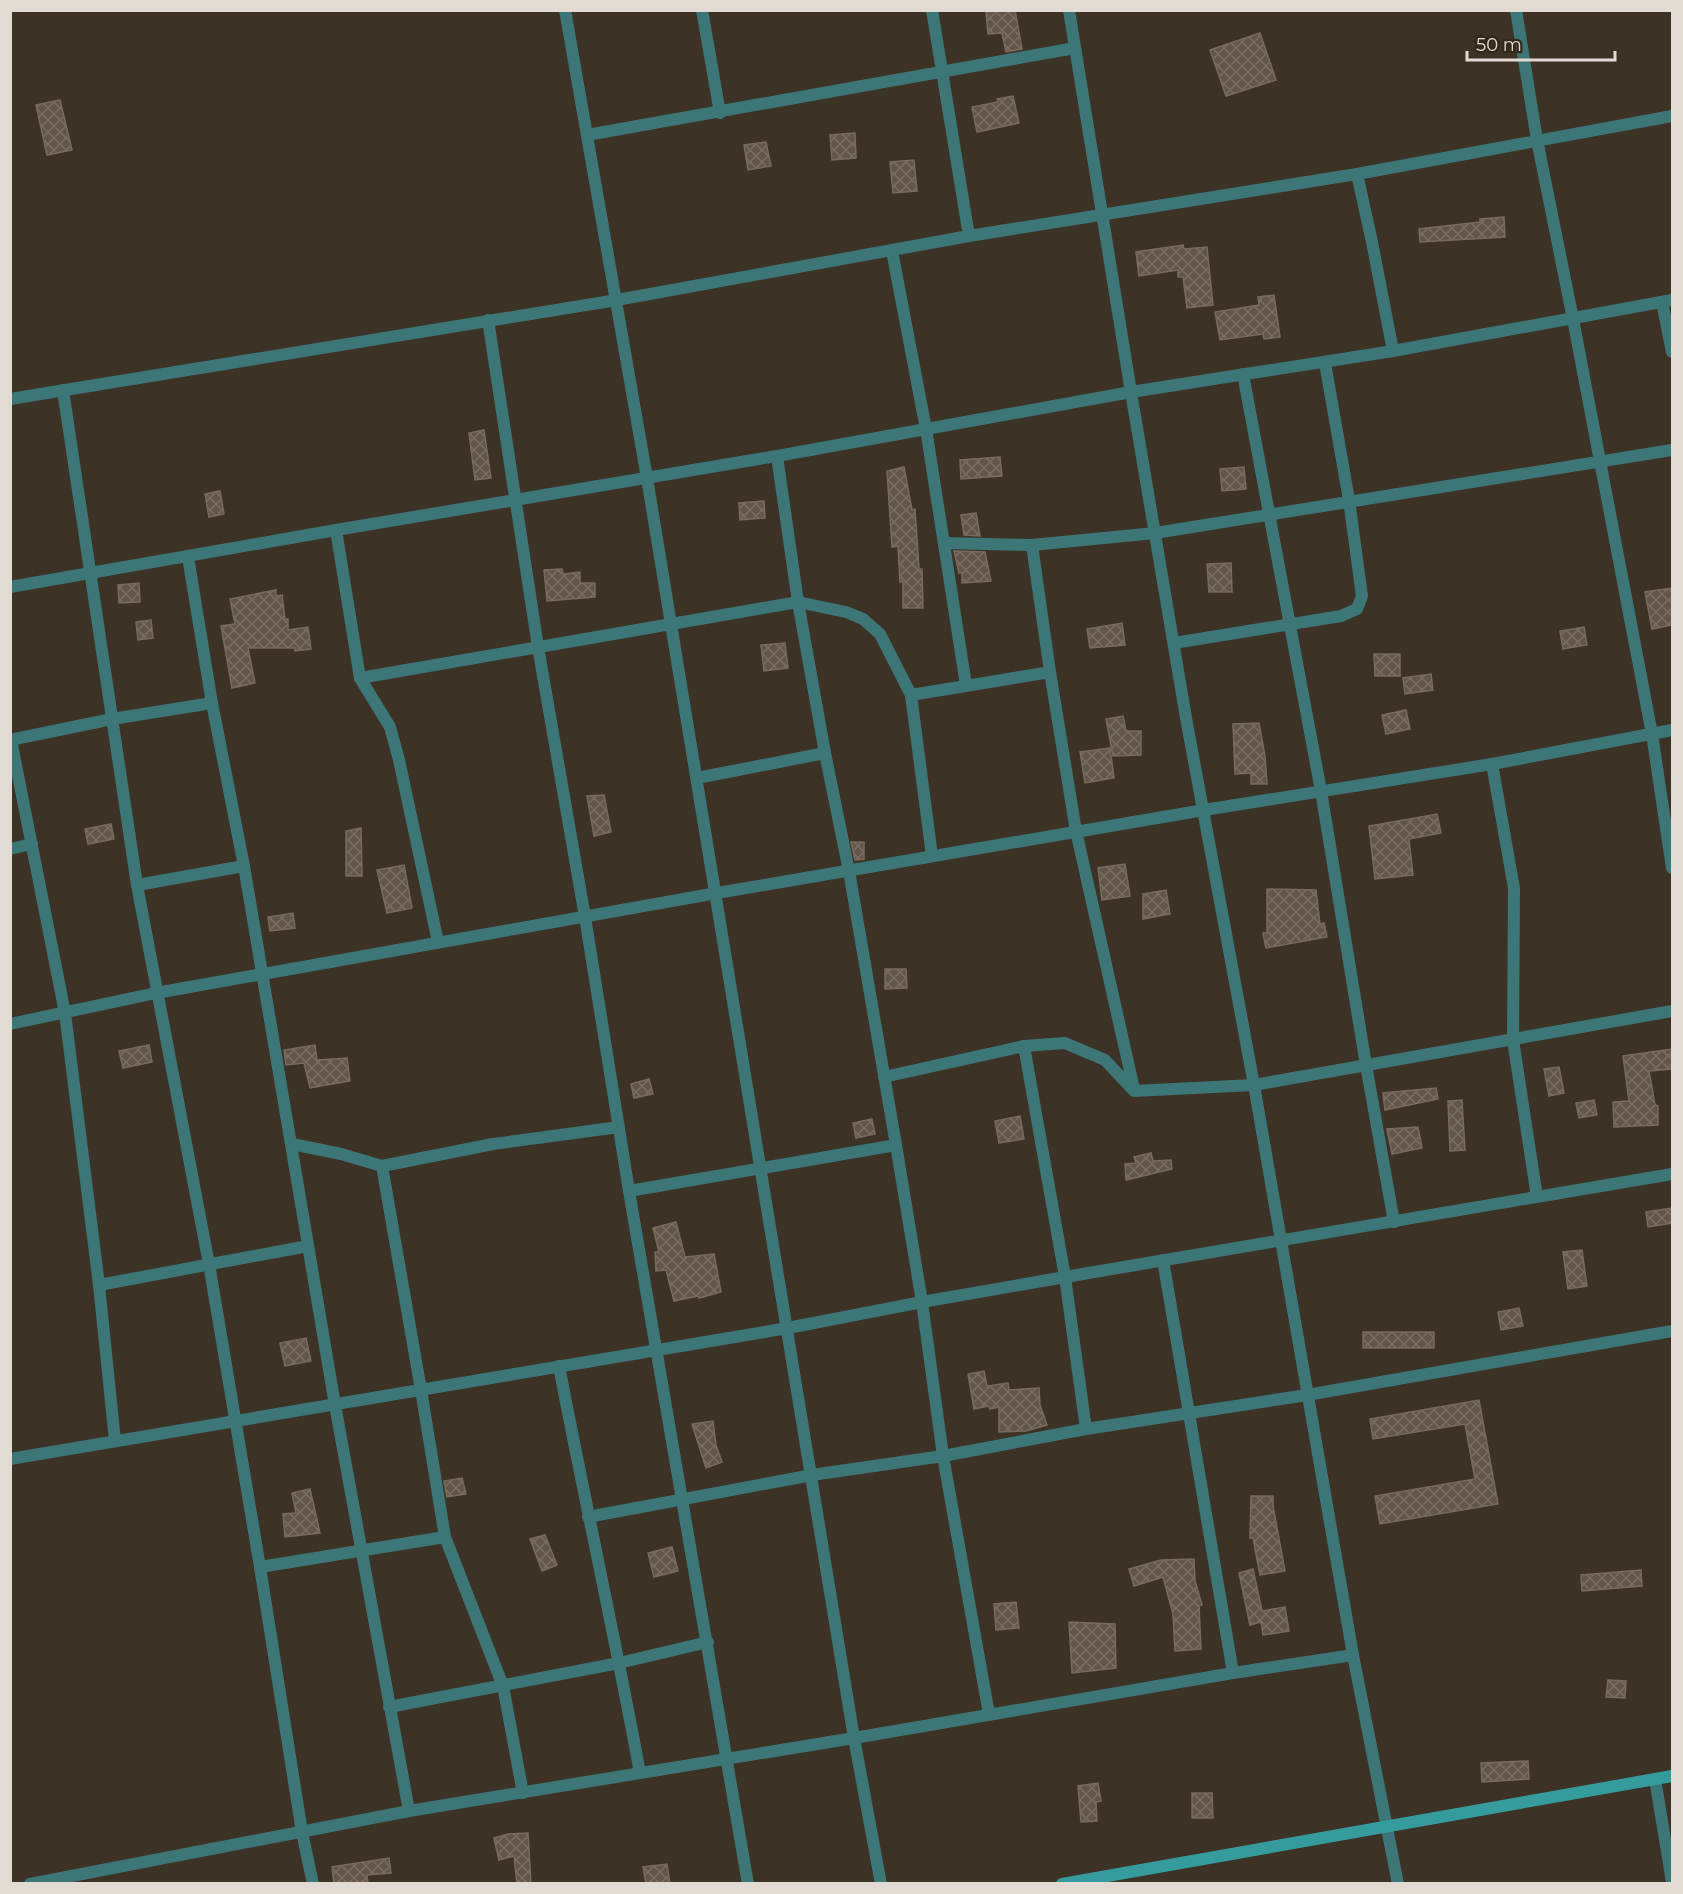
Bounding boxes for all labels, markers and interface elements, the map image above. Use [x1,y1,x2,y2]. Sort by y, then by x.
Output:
scale bar [1467,24,1616,62]
text: 50 m [1476,34,1522,56]

